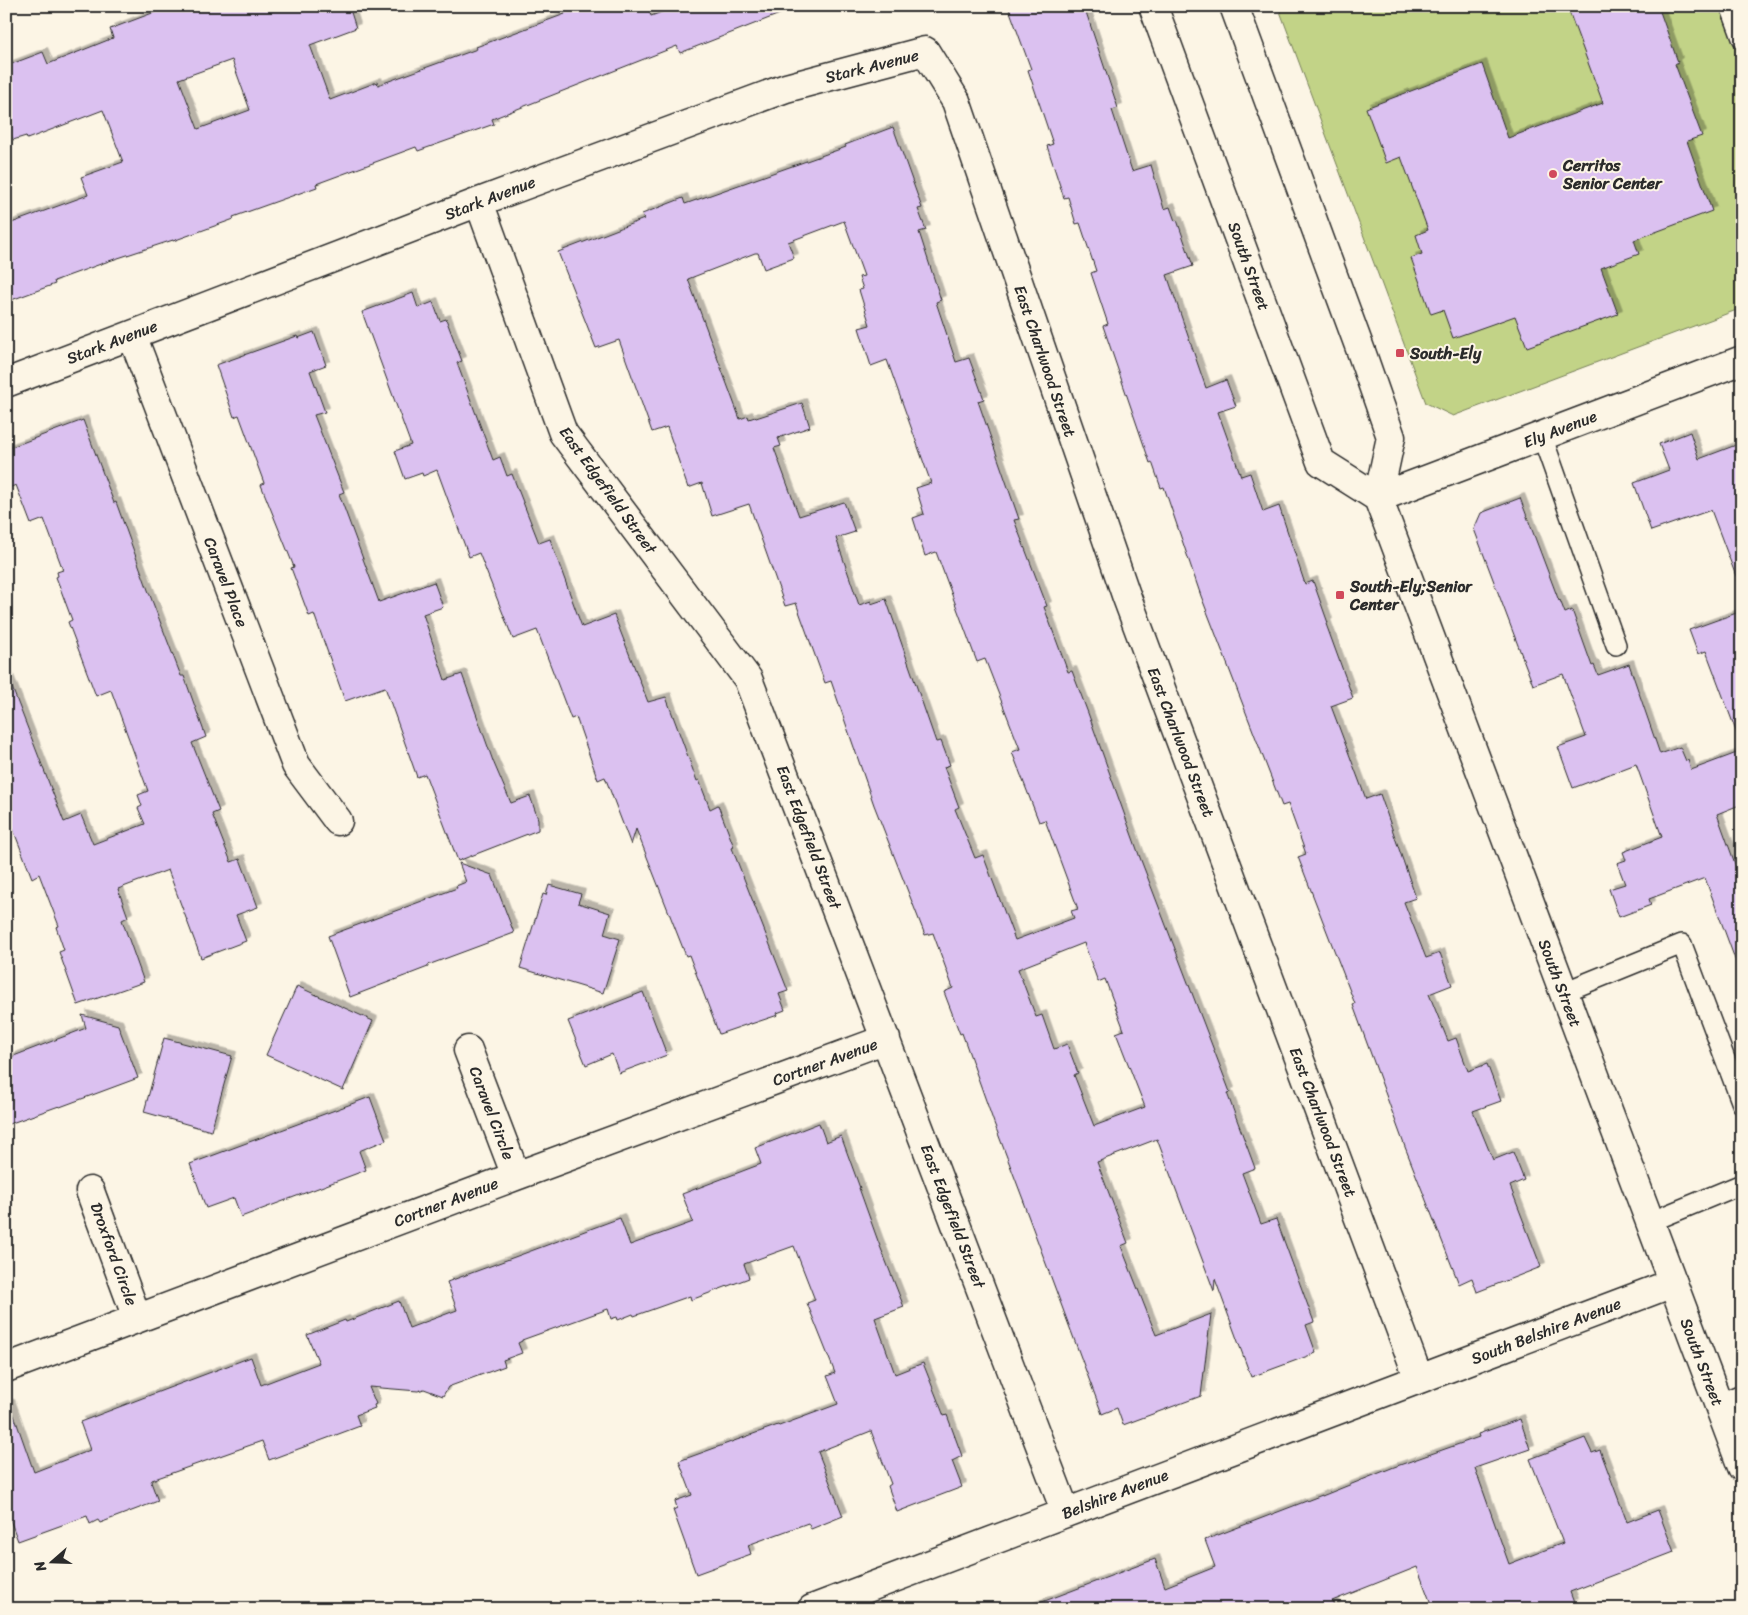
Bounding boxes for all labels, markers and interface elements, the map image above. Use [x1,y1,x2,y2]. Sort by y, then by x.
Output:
street label: Stark Avenue [822,40,922,92]
place label: Cerritos Senior Center [1562,151,1663,198]
street label: Stark Avenue [440,167,540,229]
marker: Cerritos Senior Center [1547,168,1559,180]
street label: South Street [1220,217,1278,315]
street label: East Charlwood Street [1005,281,1085,441]
street label: Stark Avenue [62,311,162,373]
place label: South-Ely [1409,339,1482,368]
marker: South-Ely [1394,347,1406,359]
street label: Ely Avenue [1519,402,1601,456]
street label: East Edgefield Street [551,420,665,561]
street label: Caravel Place [195,532,257,632]
place label: South-Ely;Senior Center [1349,572,1473,619]
marker: South-Ely;Senior Center [1334,589,1346,601]
street label: East Charlwood Street [1139,663,1223,822]
street label: East Edgefield Street [768,760,850,914]
street label: South Street [1530,934,1590,1032]
street label: Cortner Avenue [768,1029,882,1095]
street label: East Charlwood Street [1281,1043,1365,1202]
street label: Caravel Circle [461,1062,523,1164]
street label: East Edgefield Street [912,1139,994,1293]
street label: Cortner Avenue [389,1169,503,1235]
street label: Droxford Circle [82,1198,146,1310]
street label: South Belshire Avenue [1467,1289,1625,1373]
street label: South Street [1672,1313,1732,1411]
street label: Belshire Avenue [1057,1460,1173,1528]
north arrow [28,1538,78,1588]
text: N [27,1557,54,1576]

